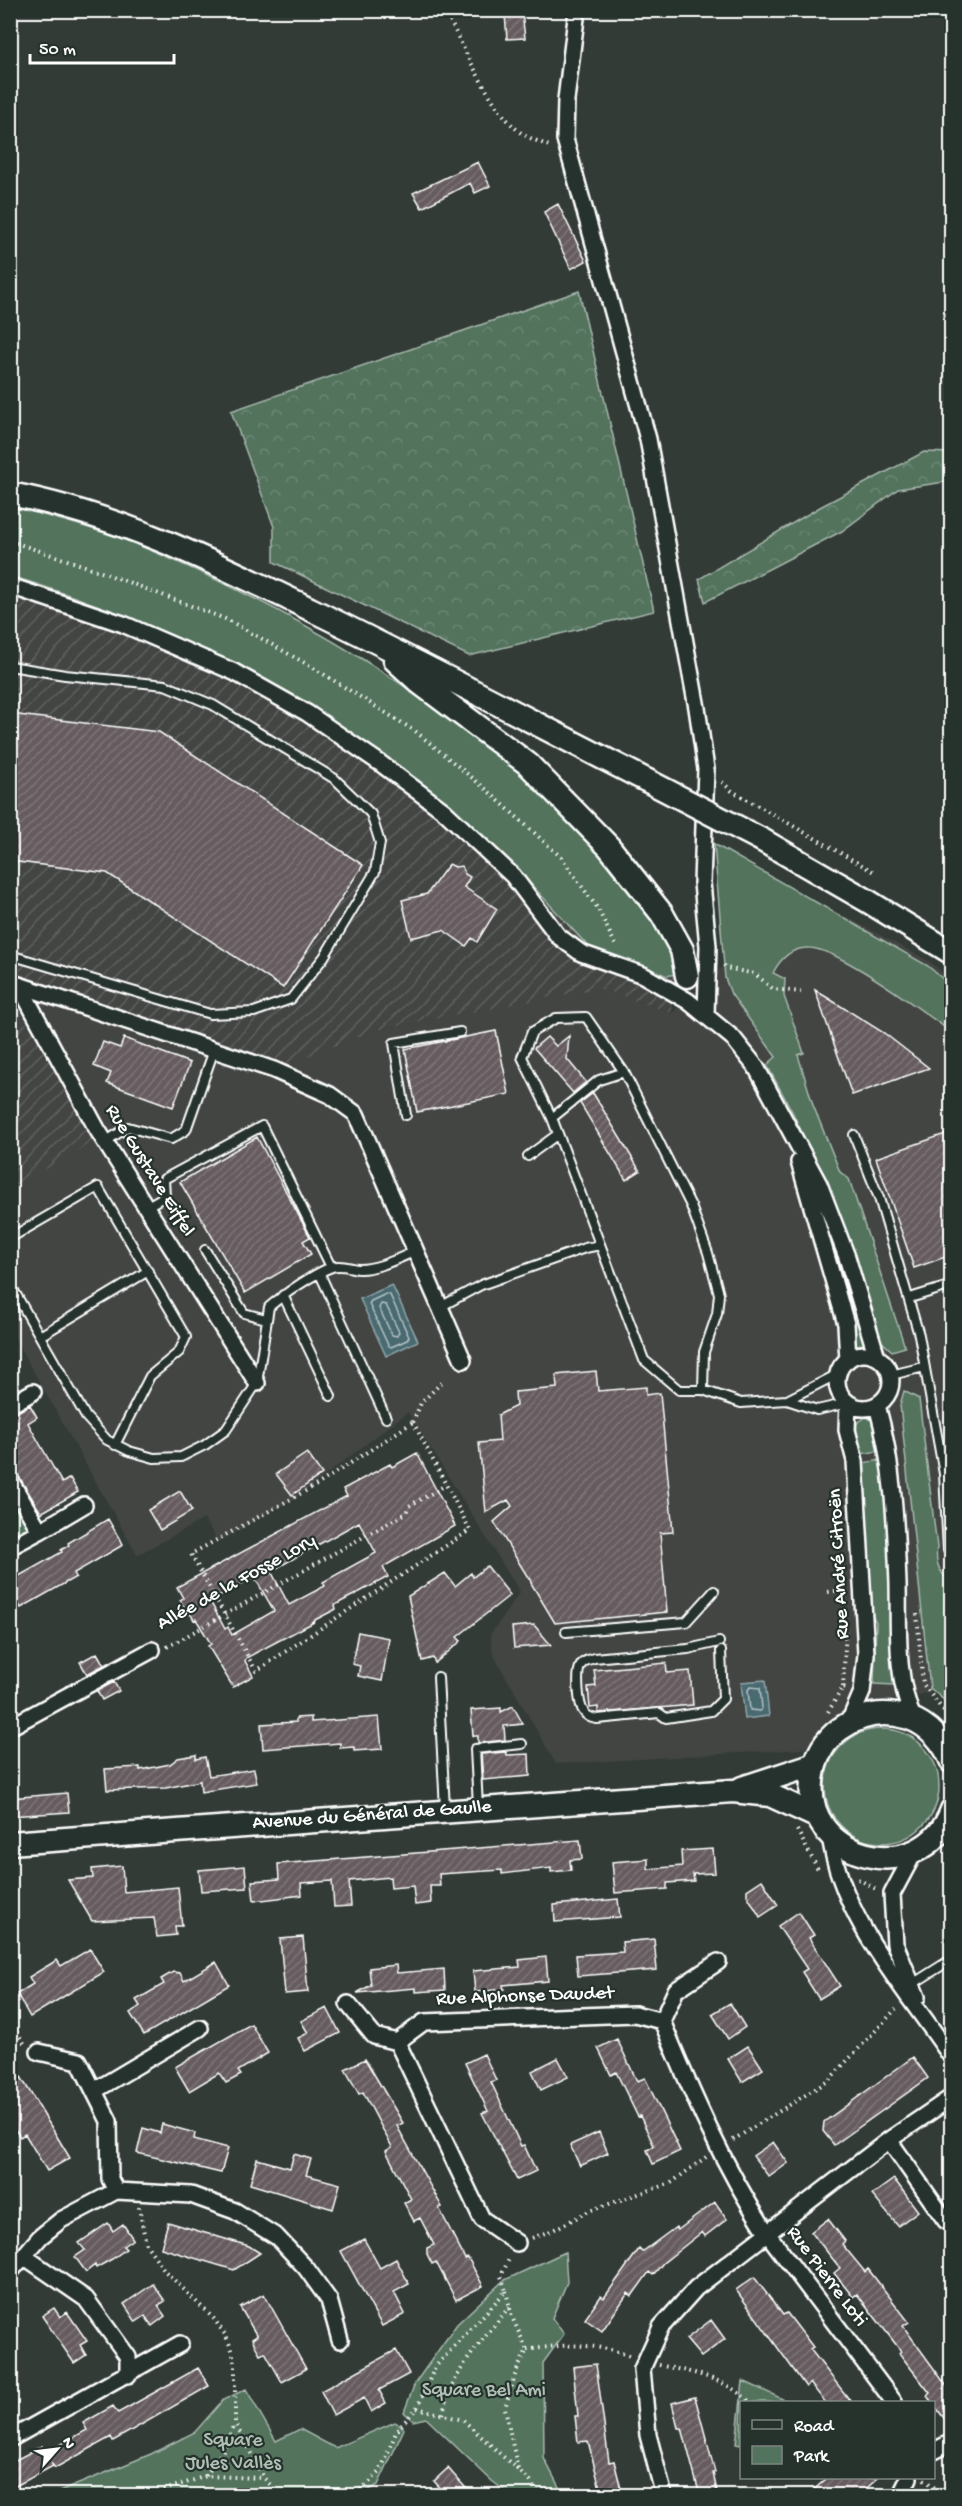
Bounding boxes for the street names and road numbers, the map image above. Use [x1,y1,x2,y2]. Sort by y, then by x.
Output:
street label: Rue Gustave Eiffel [99,1101,199,1241]
street label: Rue André Citroën [825,1488,855,1640]
street label: Allée de la Fosse Lory [154,1530,321,1636]
street label: Avenue du Général de Gaulle [252,1796,493,1836]
street label: Rue Alphonse Daudet [436,1982,616,2012]
street label: Rue Pierre Loti [781,2222,871,2332]

